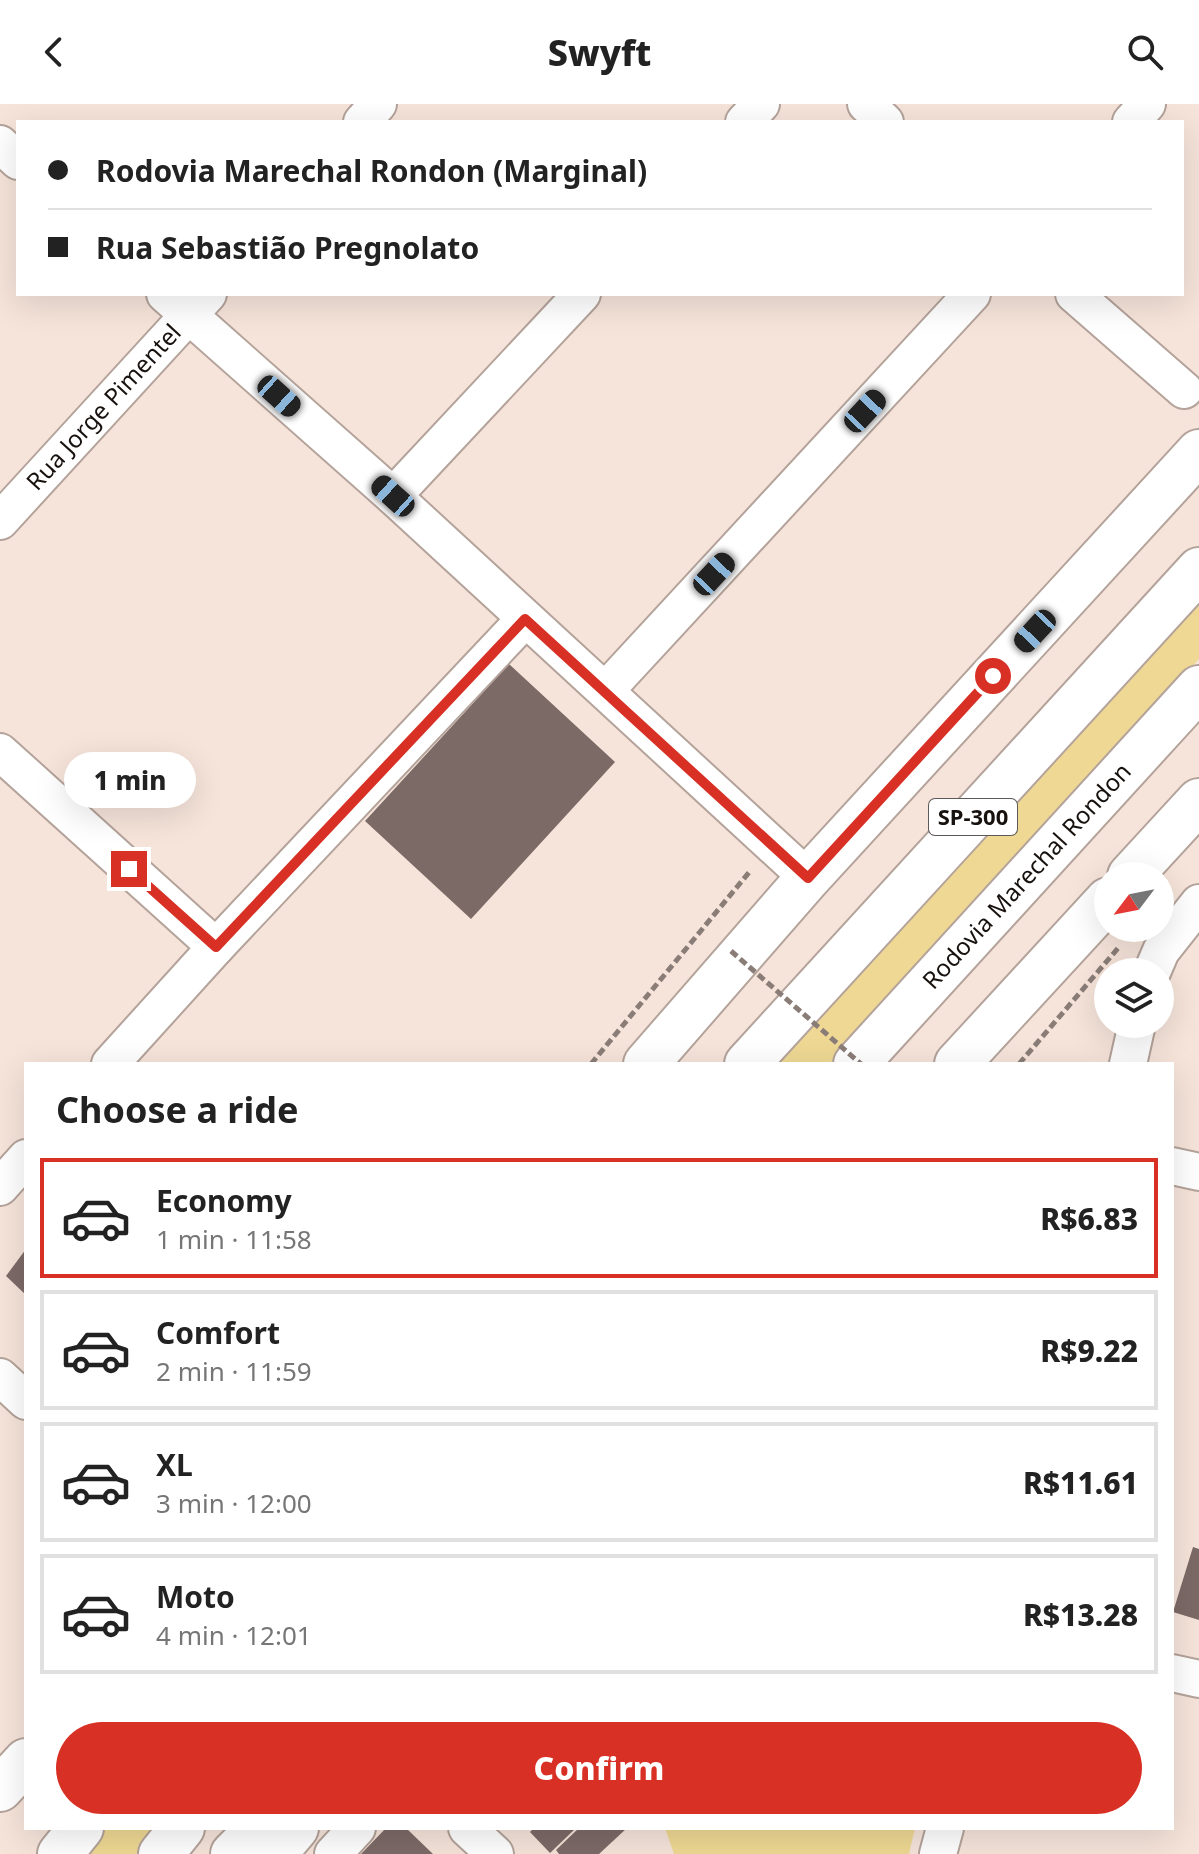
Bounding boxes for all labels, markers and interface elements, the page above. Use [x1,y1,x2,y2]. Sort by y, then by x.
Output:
text: Swyft [548,28,651,77]
icon: back [32,30,76,74]
icon: search [1123,30,1167,74]
text: Rodovia Marechal Rondon (Marginal) [96,150,647,191]
text: Rua Sebastião Pregnolato [96,227,479,268]
street label: Rua Jorge Pimentel [18,316,188,497]
car [253,371,305,421]
car [840,385,890,437]
car [367,471,419,521]
car [689,548,739,600]
car [1010,605,1060,657]
route start [975,658,1011,694]
callout: 1 min [63,753,195,809]
street label: Rodovia Marechal Rondon [914,755,1138,996]
text: 1 min [94,762,166,798]
road number: SP-300 [929,799,1017,835]
route end [111,851,147,887]
north arrow [1094,862,1174,942]
map controls [1094,862,1174,1038]
button: layers [1094,958,1174,1038]
text: Choose a ride [56,1085,298,1134]
text: Economy [156,1180,292,1221]
icon: car [60,1182,132,1254]
text: R$6.83 [1040,1198,1138,1239]
text: 1 min · 11:58 [156,1221,312,1257]
text: Comfort [156,1312,280,1353]
icon: car [60,1314,132,1386]
text: R$9.22 [1040,1330,1138,1371]
text: 2 min · 11:59 [156,1353,312,1389]
text: XL [156,1444,193,1485]
icon: car [60,1446,132,1518]
text: R$11.61 [1023,1462,1138,1503]
text: 3 min · 12:00 [156,1485,312,1521]
text: Moto [156,1576,235,1617]
icon: car [60,1578,132,1650]
text: R$13.28 [1023,1594,1138,1635]
text: 4 min · 12:01 [156,1617,312,1653]
button: Confirm [56,1722,1142,1814]

